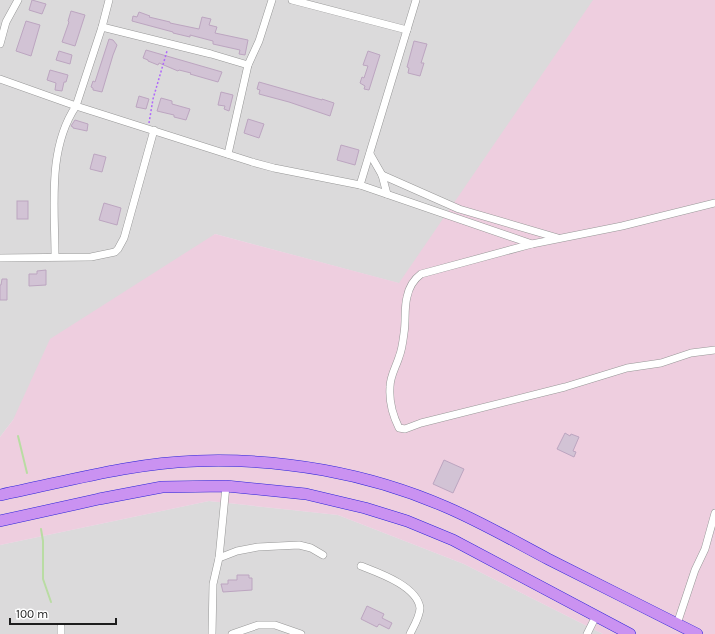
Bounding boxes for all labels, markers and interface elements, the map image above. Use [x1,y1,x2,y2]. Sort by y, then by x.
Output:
scale bar [10,600,116,626]
text: 100 m [16,607,48,621]

